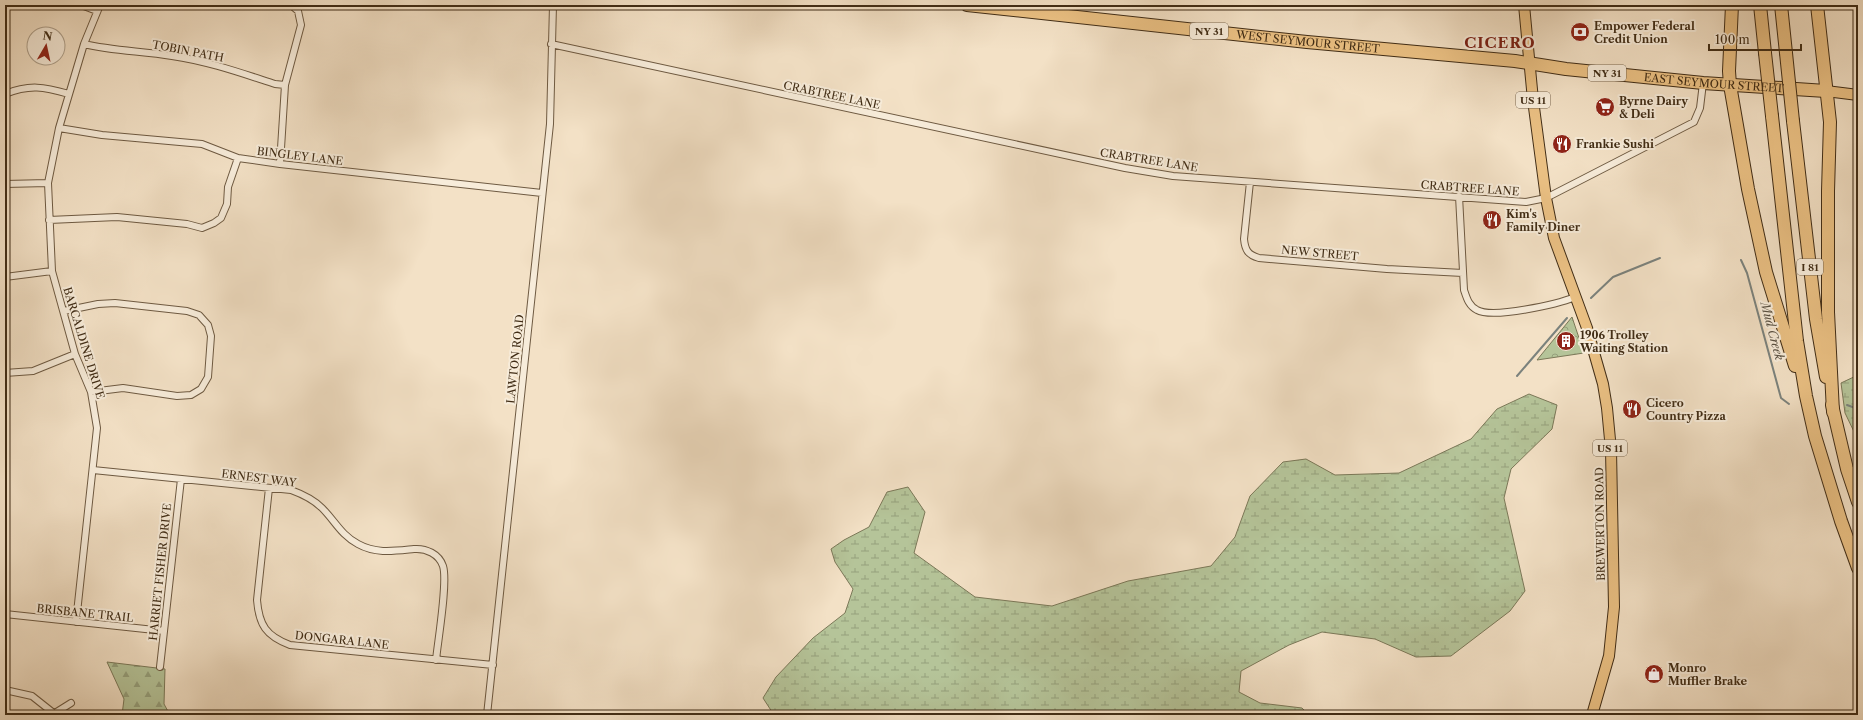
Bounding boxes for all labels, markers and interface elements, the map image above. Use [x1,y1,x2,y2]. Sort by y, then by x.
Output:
place label: Empower Federal Credit Union [1594,19,1695,46]
bank icon: Empower Federal Credit Union [1569,21,1591,43]
road number: NY 31 [1190,23,1228,39]
north arrow [26,26,66,66]
scale bar [1709,26,1801,52]
street label: WEST SEYMOUR STREET [1234,27,1381,56]
text: N [42,28,54,44]
text: 100 m [1715,32,1750,47]
district label: CICERO [1464,33,1536,52]
street label: TOBIN PATH [151,37,225,65]
road number: NY 31 [1588,65,1626,81]
street label: EAST SEYMOUR STREET [1643,70,1785,95]
street label: CRABTREE LANE [782,78,882,112]
road number: US 11 [1516,92,1550,108]
place label: Byrne Dairy & Deli [1619,94,1688,121]
supermarket icon: Byrne Dairy & Deli [1594,96,1616,118]
restaurant icon: Frankie Sushi [1551,133,1573,155]
place label: Frankie Sushi [1576,137,1654,151]
street label: BINGLEY LANE [256,144,344,168]
street label: CRABTREE LANE [1099,145,1199,175]
street label: CRABTREE LANE [1420,178,1520,198]
place label: Kim's Family Diner [1506,207,1581,234]
restaurant icon: Kim's Family Diner [1481,209,1503,231]
street label: NEW STREET [1281,243,1360,263]
road number: I 81 [1797,259,1823,275]
street label: BARCALDINE DRIVE [60,285,108,401]
water label: Mud Creek [1757,298,1788,362]
street label: LAWTON ROAD [503,314,527,404]
place label: 1906 Trolley Waiting Station [1579,328,1669,355]
building icon: 1906 Trolley Waiting Station [1555,330,1577,352]
place label: Cicero Country Pizza [1646,396,1727,423]
restaurant icon: Cicero Country Pizza [1621,398,1643,420]
road number: US 11 [1593,440,1627,456]
street label: ERNEST WAY [221,466,298,490]
street label: BREWERTON ROAD [1592,467,1608,581]
street label: HARRIET FISHER DRIVE [146,502,174,641]
street label: BRISBANE TRAIL [36,601,135,625]
street label: DONGARA LANE [294,628,390,652]
place label: Monro Muffler Brake [1668,661,1747,688]
shop icon: Monro Muffler Brake [1643,663,1665,685]

